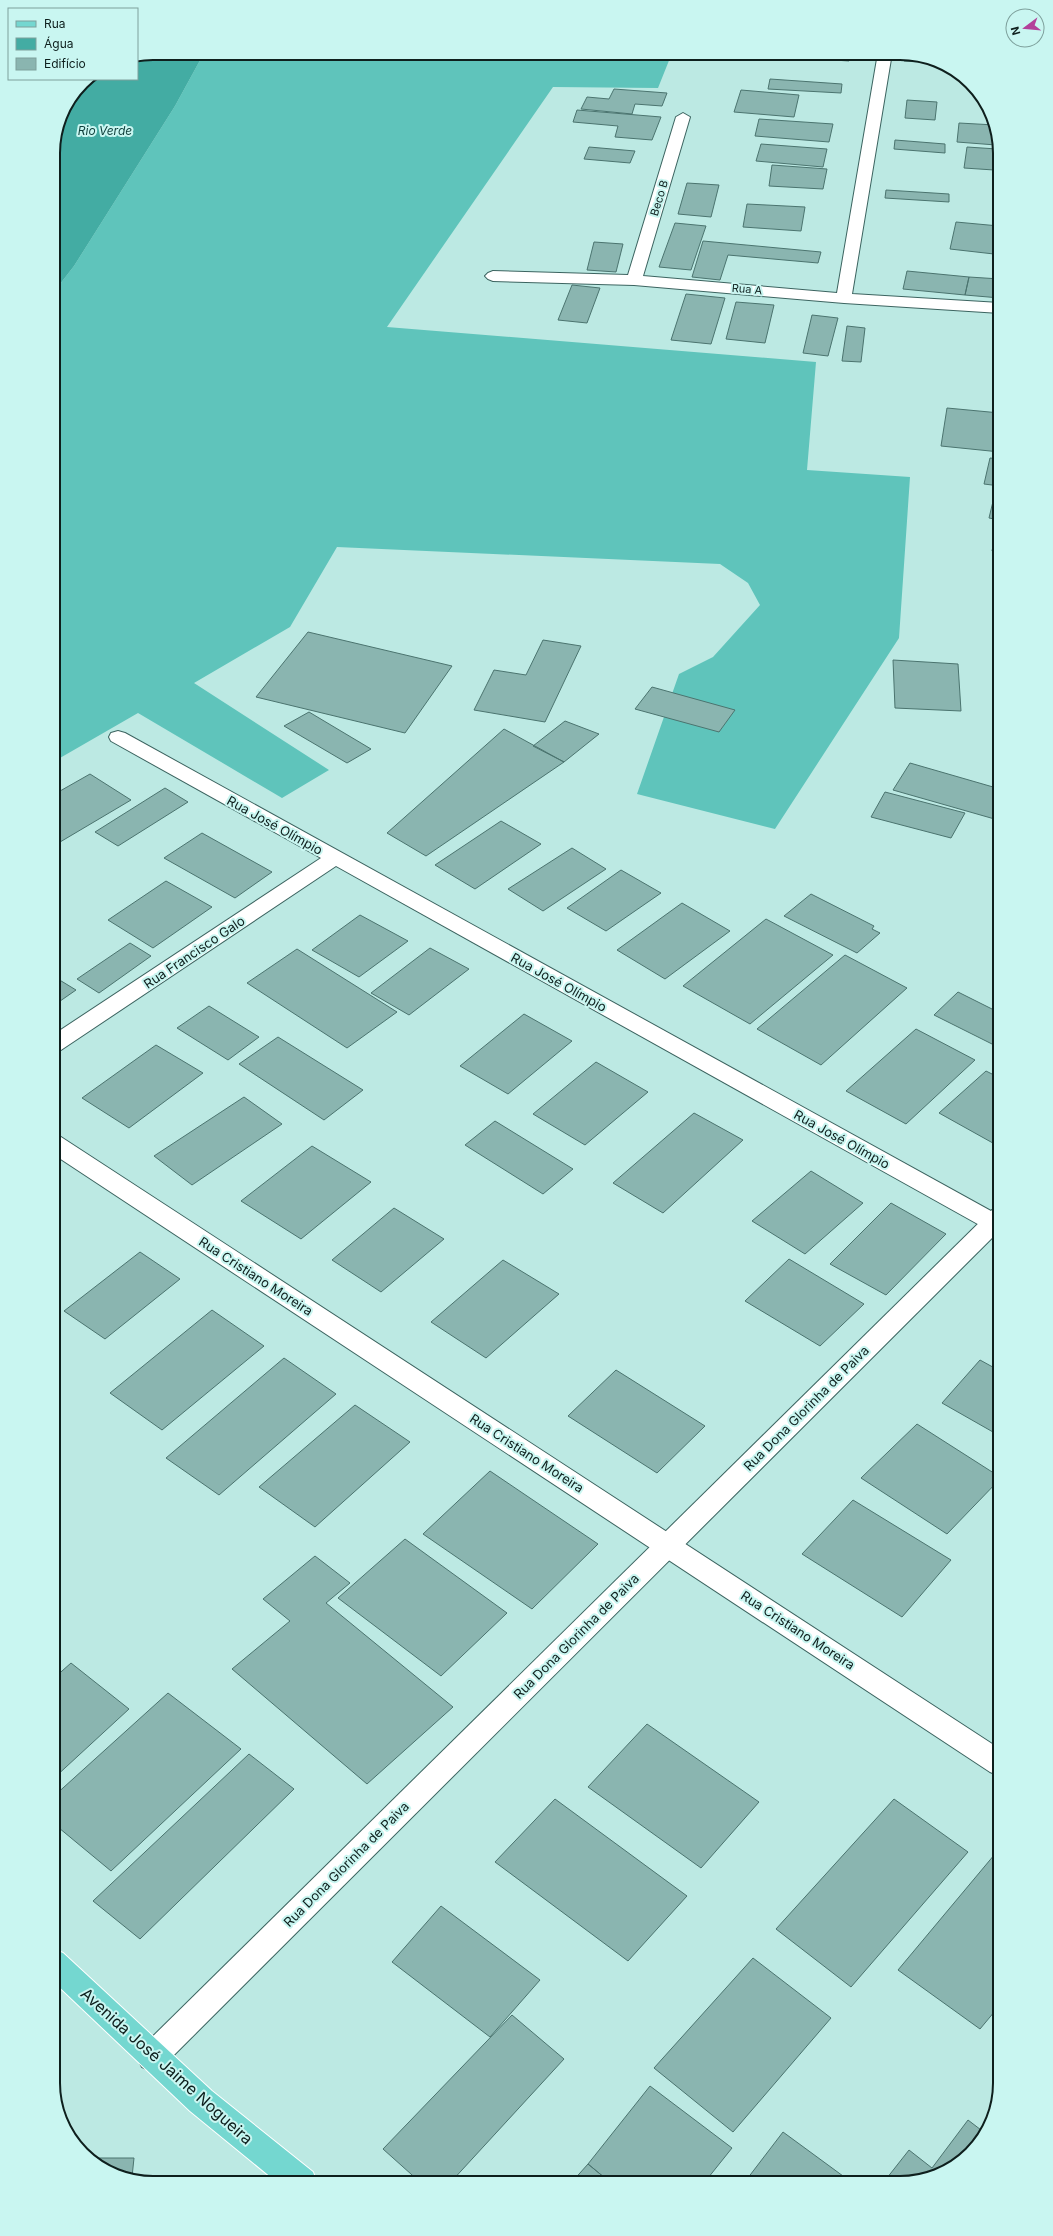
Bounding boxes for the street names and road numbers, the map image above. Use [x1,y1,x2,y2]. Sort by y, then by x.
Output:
street label: Beco B [647,178,671,218]
street label: Rua A [731,281,763,297]
street label: Rua José Olímpio [224,792,326,858]
street label: Rua Francisco Galo [140,912,248,992]
street label: Rua José Olímpio [508,949,610,1015]
street label: Rua José Olímpio [791,1106,893,1172]
street label: Rua Cristiano Moreira [196,1233,316,1319]
street label: Rua Dona Glorinha de Paiva [740,1342,872,1474]
street label: Rua Cristiano Moreira [467,1410,587,1496]
street label: Rua Dona Glorinha de Paiva [510,1570,642,1702]
street label: Rua Cristiano Moreira [738,1587,858,1673]
street label: Rua Dona Glorinha de Paiva [280,1798,412,1930]
street label: Avenida José Jaime Nogueira [77,1983,257,2149]

